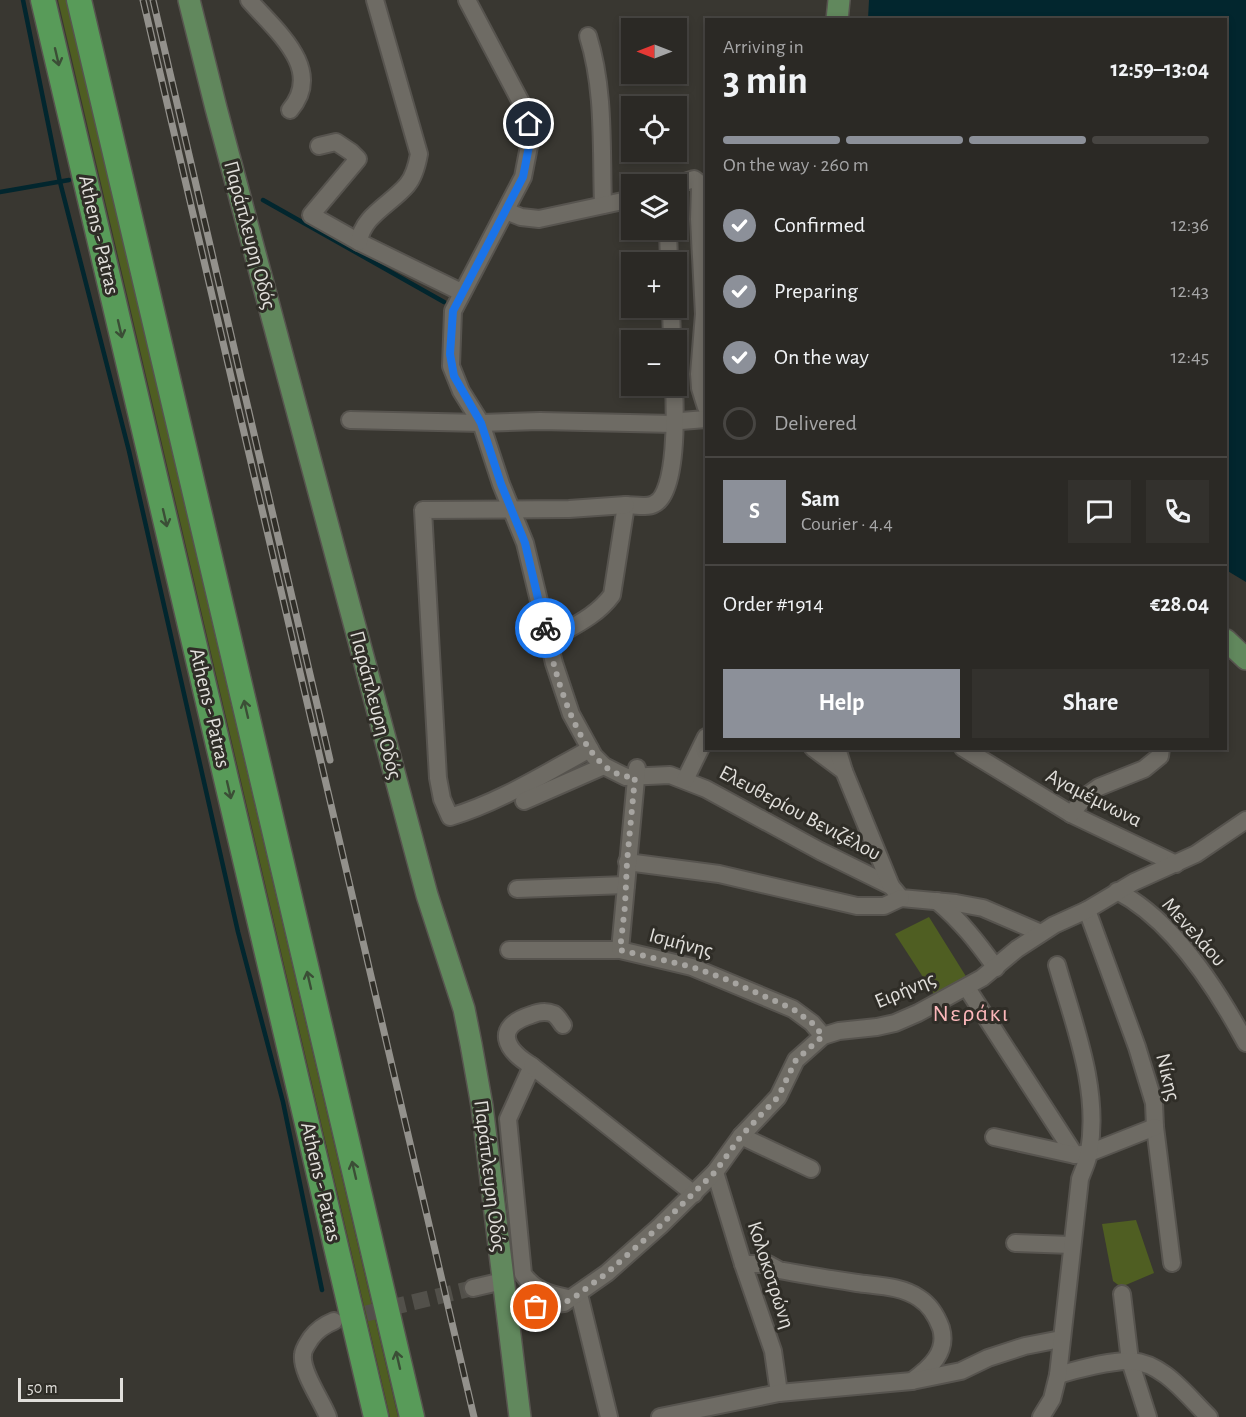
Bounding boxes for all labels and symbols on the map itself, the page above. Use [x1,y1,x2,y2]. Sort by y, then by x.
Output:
north arrow [621,18,687,84]
one-way arrow [51,47,63,66]
pin [503,98,554,149]
street label: Παράπλευρη Οδός [220,159,280,311]
street label: Athens - Patras [75,173,123,297]
one-way arrow [115,319,127,338]
one-way arrow [160,508,171,528]
courier [515,598,575,658]
street label: Παράπλευρη Οδός [346,629,406,781]
street label: Athens - Patras [186,646,234,770]
one-way arrow [239,699,251,718]
street label: Ελευθερίου Βενιζέλου [716,762,884,864]
street label: Αγαμέμνωνα [1043,765,1145,831]
one-way arrow [223,780,235,799]
street label: Μενελάου [1158,894,1230,970]
street label: Ισμήνης [647,924,715,962]
street label: Ειρήνης [871,968,939,1012]
one-way arrow [303,971,315,990]
district label: Νεράκι [932,1002,1010,1026]
street label: Νίκης [1152,1051,1184,1103]
street label: Παράπλευρη Οδός [470,1099,510,1253]
street label: Athens - Patras [297,1120,345,1244]
one-way arrow [347,1161,359,1180]
street label: Κολοκοτρώνη [744,1219,798,1331]
pin [510,1281,561,1332]
one-way arrow [392,1351,404,1370]
scale bar [18,1375,123,1402]

